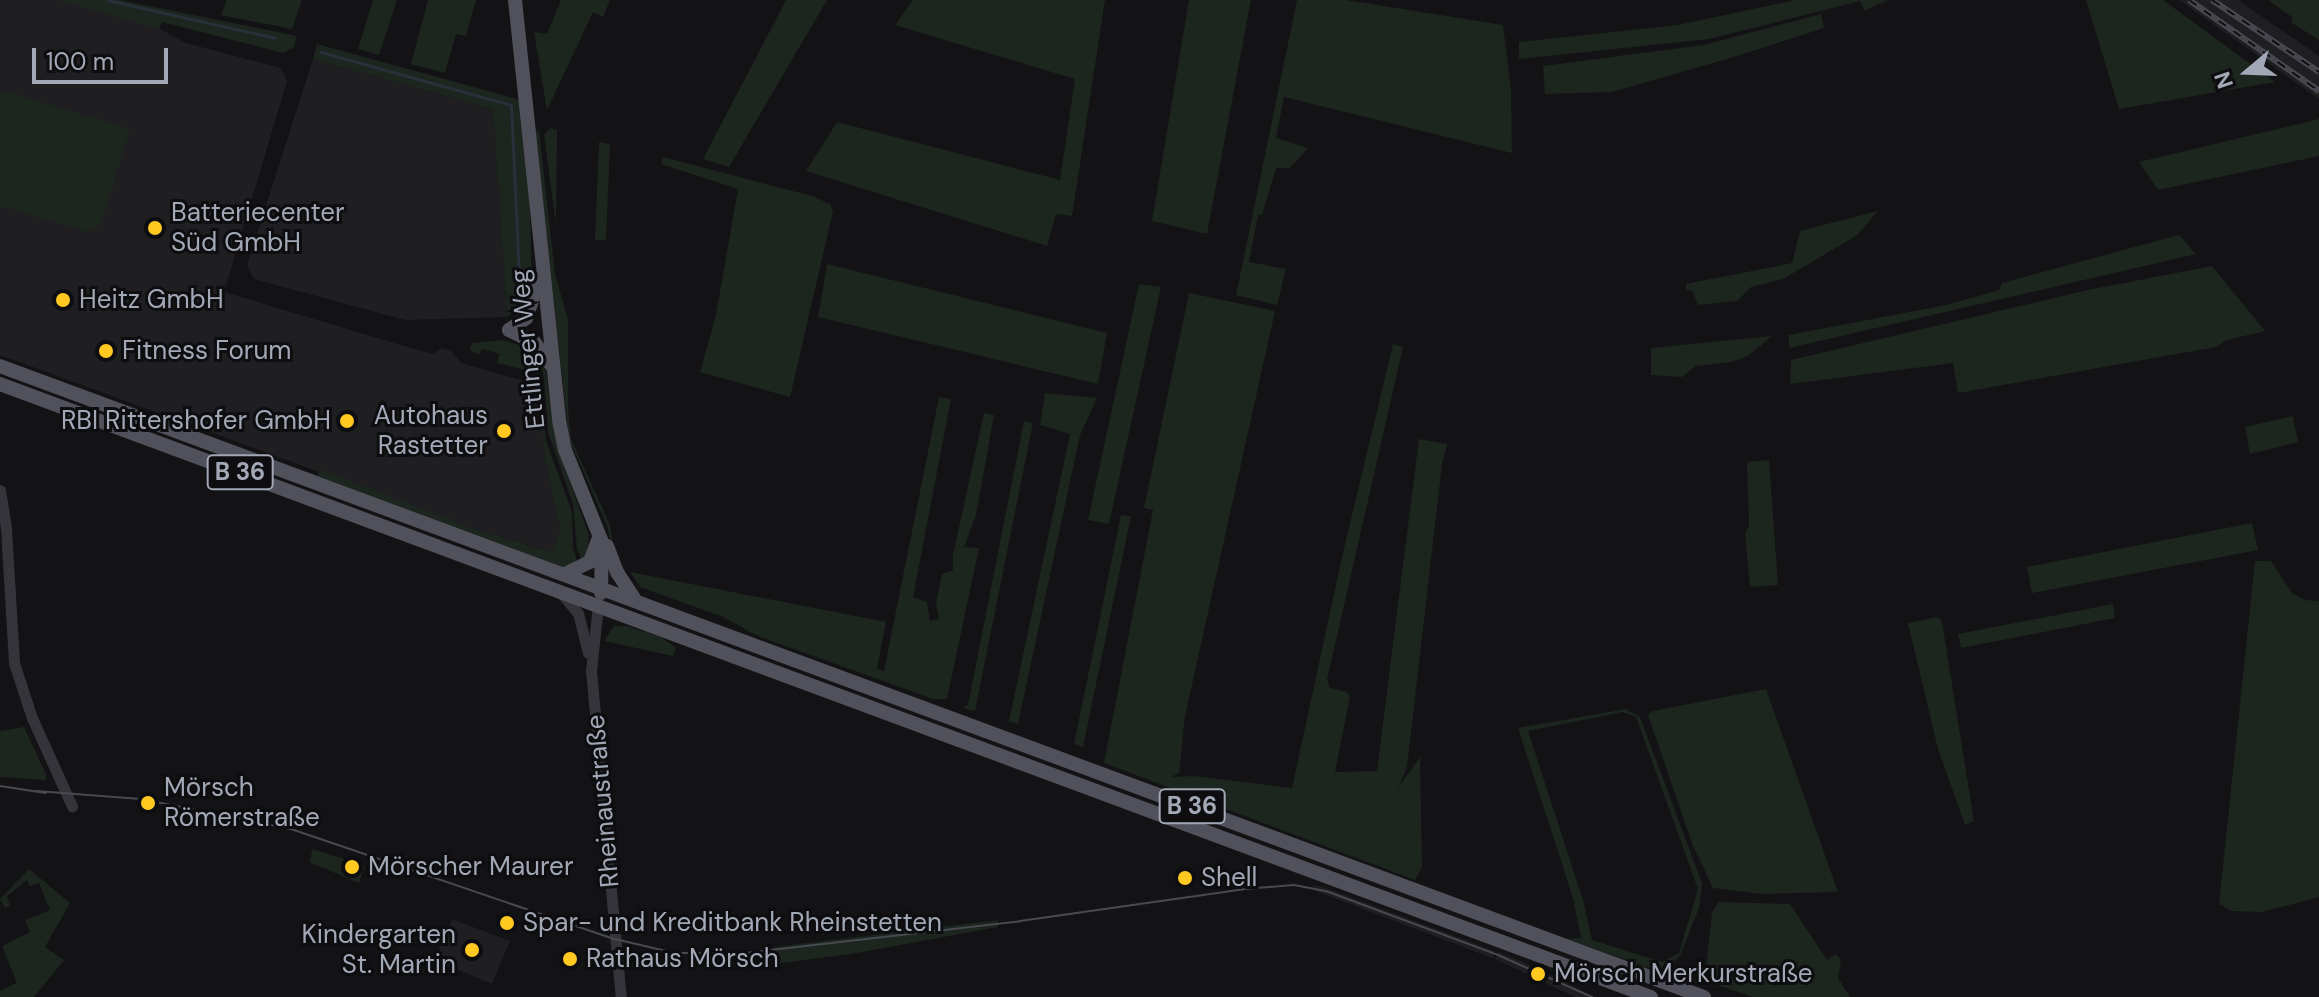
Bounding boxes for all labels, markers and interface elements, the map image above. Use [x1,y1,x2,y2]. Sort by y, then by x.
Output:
scale bar [36,32,172,82]
north arrow [2207,32,2287,112]
text: 100 m [46,46,114,77]
text: N [2208,68,2240,92]
place label: Batteriecenter Süd GmbH [171,197,345,258]
marker: Batteriecenter Süd GmbH [146,219,164,237]
street label: Ettlinger Weg [504,268,552,430]
place label: Heitz GmbH [79,284,224,316]
marker: Heitz GmbH [54,291,72,309]
place label: Fitness Forum [122,335,292,367]
marker: Fitness Forum [97,342,115,360]
place label: Autohaus Rastetter [374,400,488,462]
place label: RBI Rittershofer GmbH [61,405,331,437]
marker: RBI Rittershofer GmbH [338,412,356,430]
marker: Autohaus Rastetter [495,422,513,440]
road number: B 36 [206,452,274,492]
street label: Rheinaustraße [580,713,626,889]
place label: Mörsch Römerstraße [164,772,320,834]
road number: B 36 [1158,786,1226,826]
marker: Mörsch Römerstraße [139,794,157,812]
place label: Mörscher Maurer [368,851,574,883]
marker: Mörscher Maurer [343,858,361,876]
place label: Shell [1201,862,1257,894]
marker: Shell [1176,869,1194,887]
place label: Spar- und Kreditbank Rheinstetten [523,907,942,939]
marker: Spar- und Kreditbank Rheinstetten [498,914,516,932]
place label: Kindergarten St. Martin [301,919,456,980]
marker: Kindergarten St. Martin [463,941,481,959]
place label: Rathaus Mörsch [586,943,779,975]
marker: Rathaus Mörsch [561,950,579,968]
place label: Mörsch Merkurstraße [1554,958,1813,990]
marker: Mörsch Merkurstraße [1529,965,1547,983]

